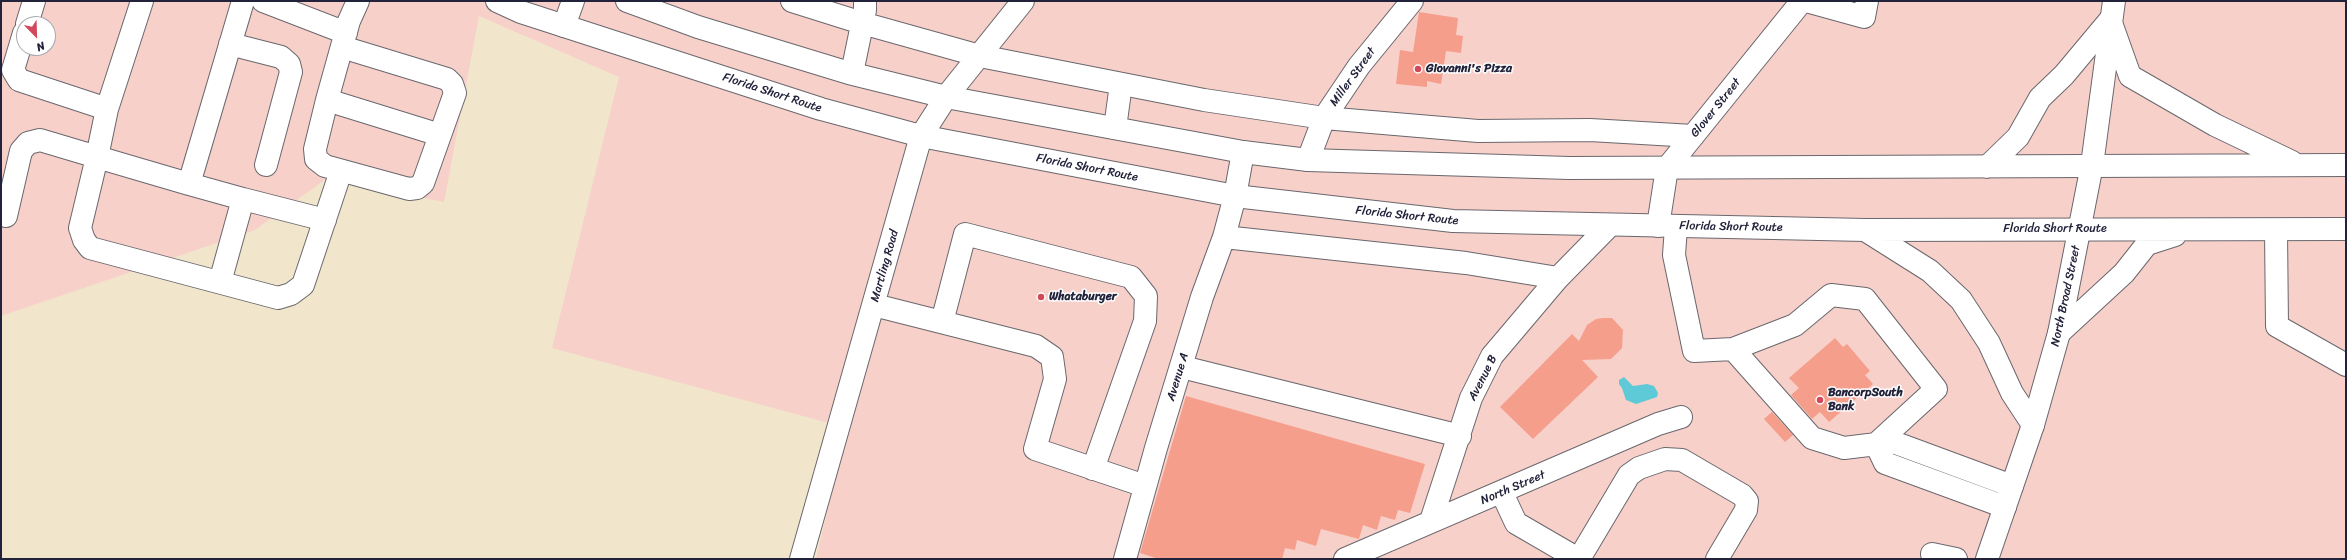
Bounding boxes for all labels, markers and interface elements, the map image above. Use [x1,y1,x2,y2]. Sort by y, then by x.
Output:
north arrow [16,16,56,56]
text: N [33,36,48,57]
street label: Miller Street [1327,45,1379,109]
place label: Giovanni's Pizza [1426,62,1512,76]
marker: Giovanni's Pizza [1413,64,1423,74]
street label: Florida Short Route [721,70,823,116]
street label: Glover Street [1688,76,1744,140]
street label: Florida Short Route [1035,151,1139,185]
street label: Florida Short Route [1355,203,1459,229]
street label: Florida Short Route [1679,219,1783,235]
street label: Florida Short Route [2003,222,2107,236]
street label: Martling Road [868,228,902,304]
street label: North Broad Street [2048,244,2084,348]
place label: Whataburger [1049,290,1117,304]
marker: Whataburger [1036,292,1046,302]
street label: Avenue A [1164,351,1192,403]
street label: Avenue B [1465,353,1501,403]
place label: BancorpSouth Bank [1828,386,1903,414]
marker: BancorpSouth Bank [1815,395,1825,405]
street label: North Street [1478,468,1548,508]

